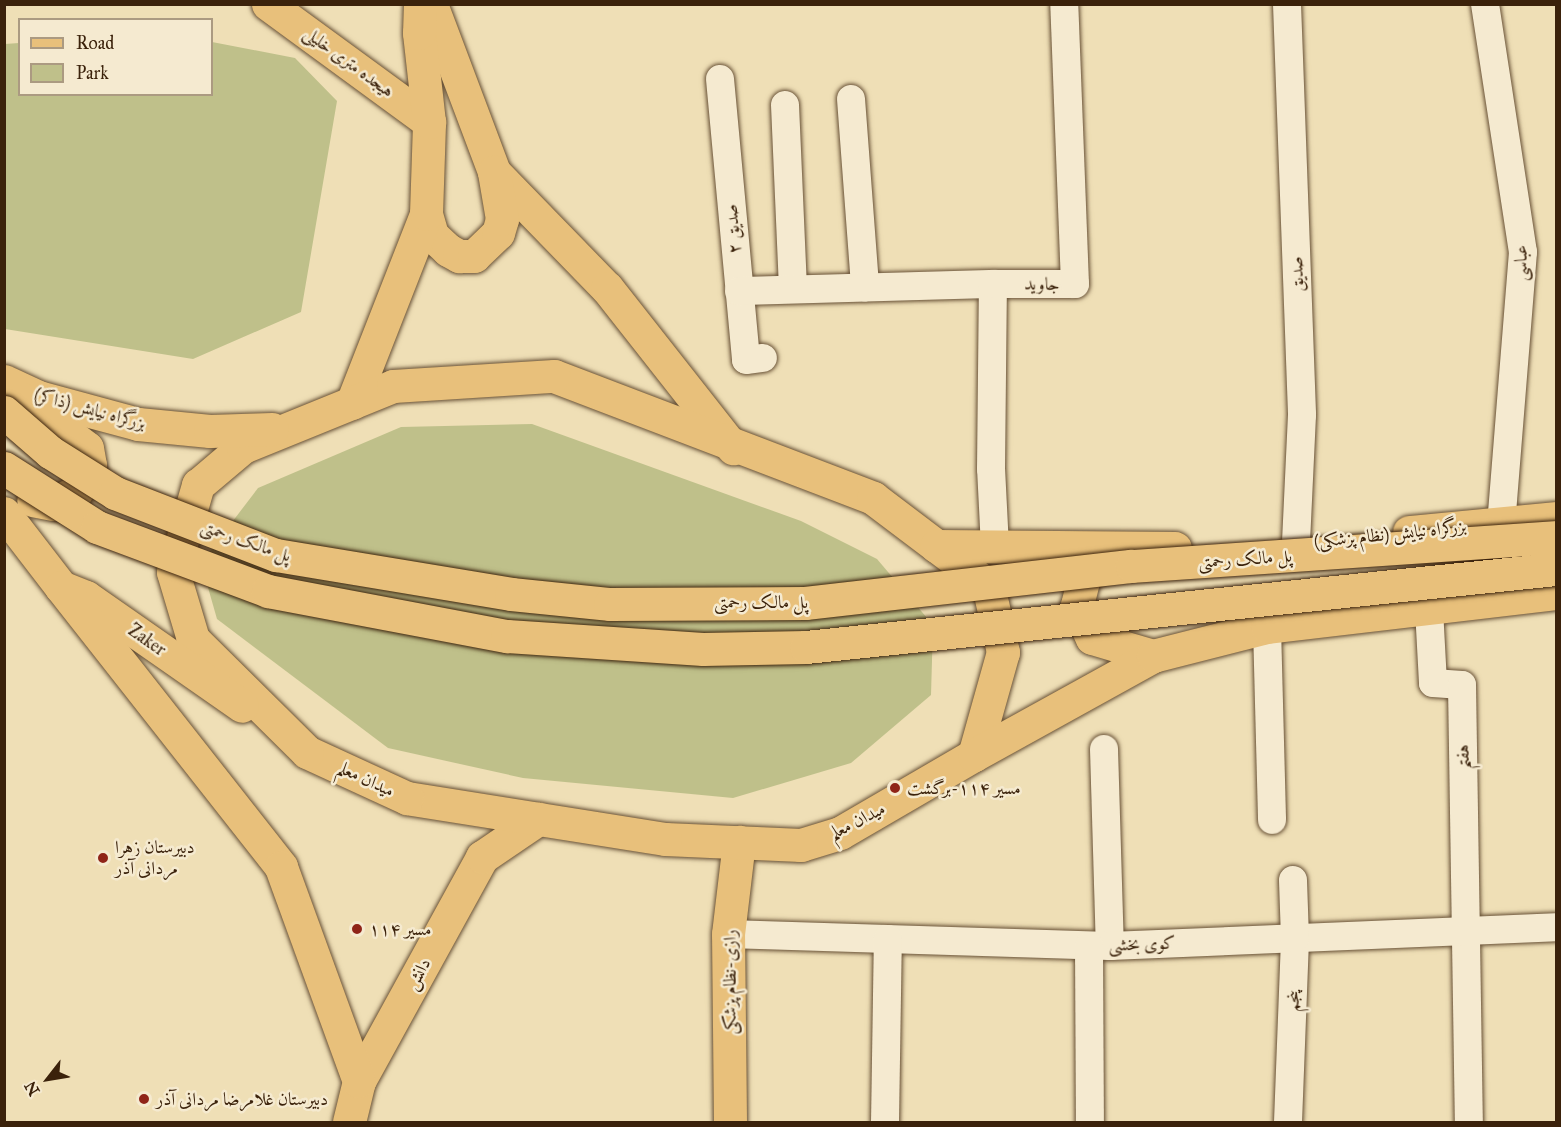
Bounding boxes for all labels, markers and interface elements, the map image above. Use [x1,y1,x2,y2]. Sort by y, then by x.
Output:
legend [18,18,213,96]
street label: هیجده متری خلیلی [300,22,398,102]
text: Road [76,32,114,54]
text: Park [76,62,109,84]
street label: صدیق ۲ [720,203,746,255]
street label: عباسی [1510,245,1532,281]
street label: صدیق [1286,256,1308,292]
street label: جاوید [1024,273,1060,295]
street label: بزرگراه نیایش (ذاکر) [32,384,148,434]
street label: پل مالک رحمتی [198,515,294,567]
street label: بزرگراه نیایش (نظام پزشکی) [1313,515,1467,553]
street label: پل مالک رحمتی [1197,545,1293,573]
street label: پل مالک رحمتی [714,591,808,613]
street label: Zaker [124,619,170,661]
street label: هفتم [1452,744,1474,770]
street label: میدان معلم [334,756,398,802]
place label: مسیر ۱۱۴-برگشت [907,777,1021,799]
marker: مسیر ۱۱۴-برگشت [888,781,902,795]
street label: میدان معلم [825,798,889,844]
place label: دبیرستان زهرا مردانی آذر [115,837,195,880]
marker: دبیرستان زهرا مردانی آذر [96,851,110,865]
place label: مسیر ۱۱۴ [369,918,432,940]
marker: مسیر ۱۱۴ [350,922,364,936]
street label: رازی-نظام پزشکی [719,930,741,1034]
street label: کوی بخشی [1108,932,1176,956]
street label: دانش [400,954,436,994]
street label: پنجم [1282,990,1304,1012]
north arrow [18,1049,78,1109]
text: N [21,1078,44,1099]
place label: دبیرستان غلامرضا مردانی آذر [156,1088,328,1110]
marker: دبیرستان غلامرضا مردانی آذر [137,1092,151,1106]

